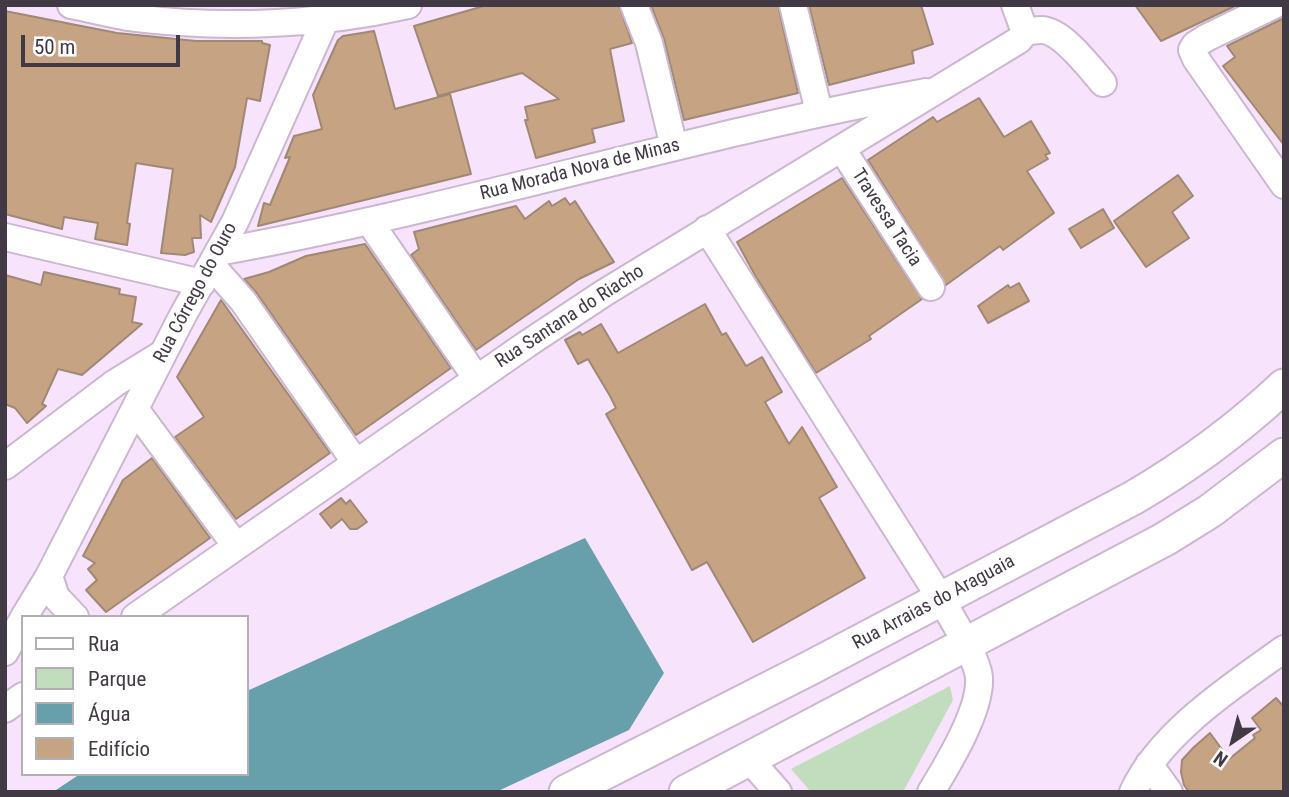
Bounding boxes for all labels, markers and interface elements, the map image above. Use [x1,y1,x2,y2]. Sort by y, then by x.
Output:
scale bar [24,21,184,65]
text: 50 m [34,35,75,59]
street label: Rua Morada Nova de Minas [478,134,682,206]
street label: Travessa Tacia [846,165,926,271]
street label: Rua Córrego do Ouro [149,219,243,367]
street label: Rua Santana do Riacho [491,260,649,374]
street label: Rua Arraias do Araguaia [849,551,1019,655]
legend [21,615,248,776]
text: Rua [88,632,119,656]
text: Parque [88,667,146,691]
text: Água [88,702,131,726]
north arrow [1198,706,1268,776]
text: Edifício [88,737,150,761]
text: N [1209,746,1232,771]

